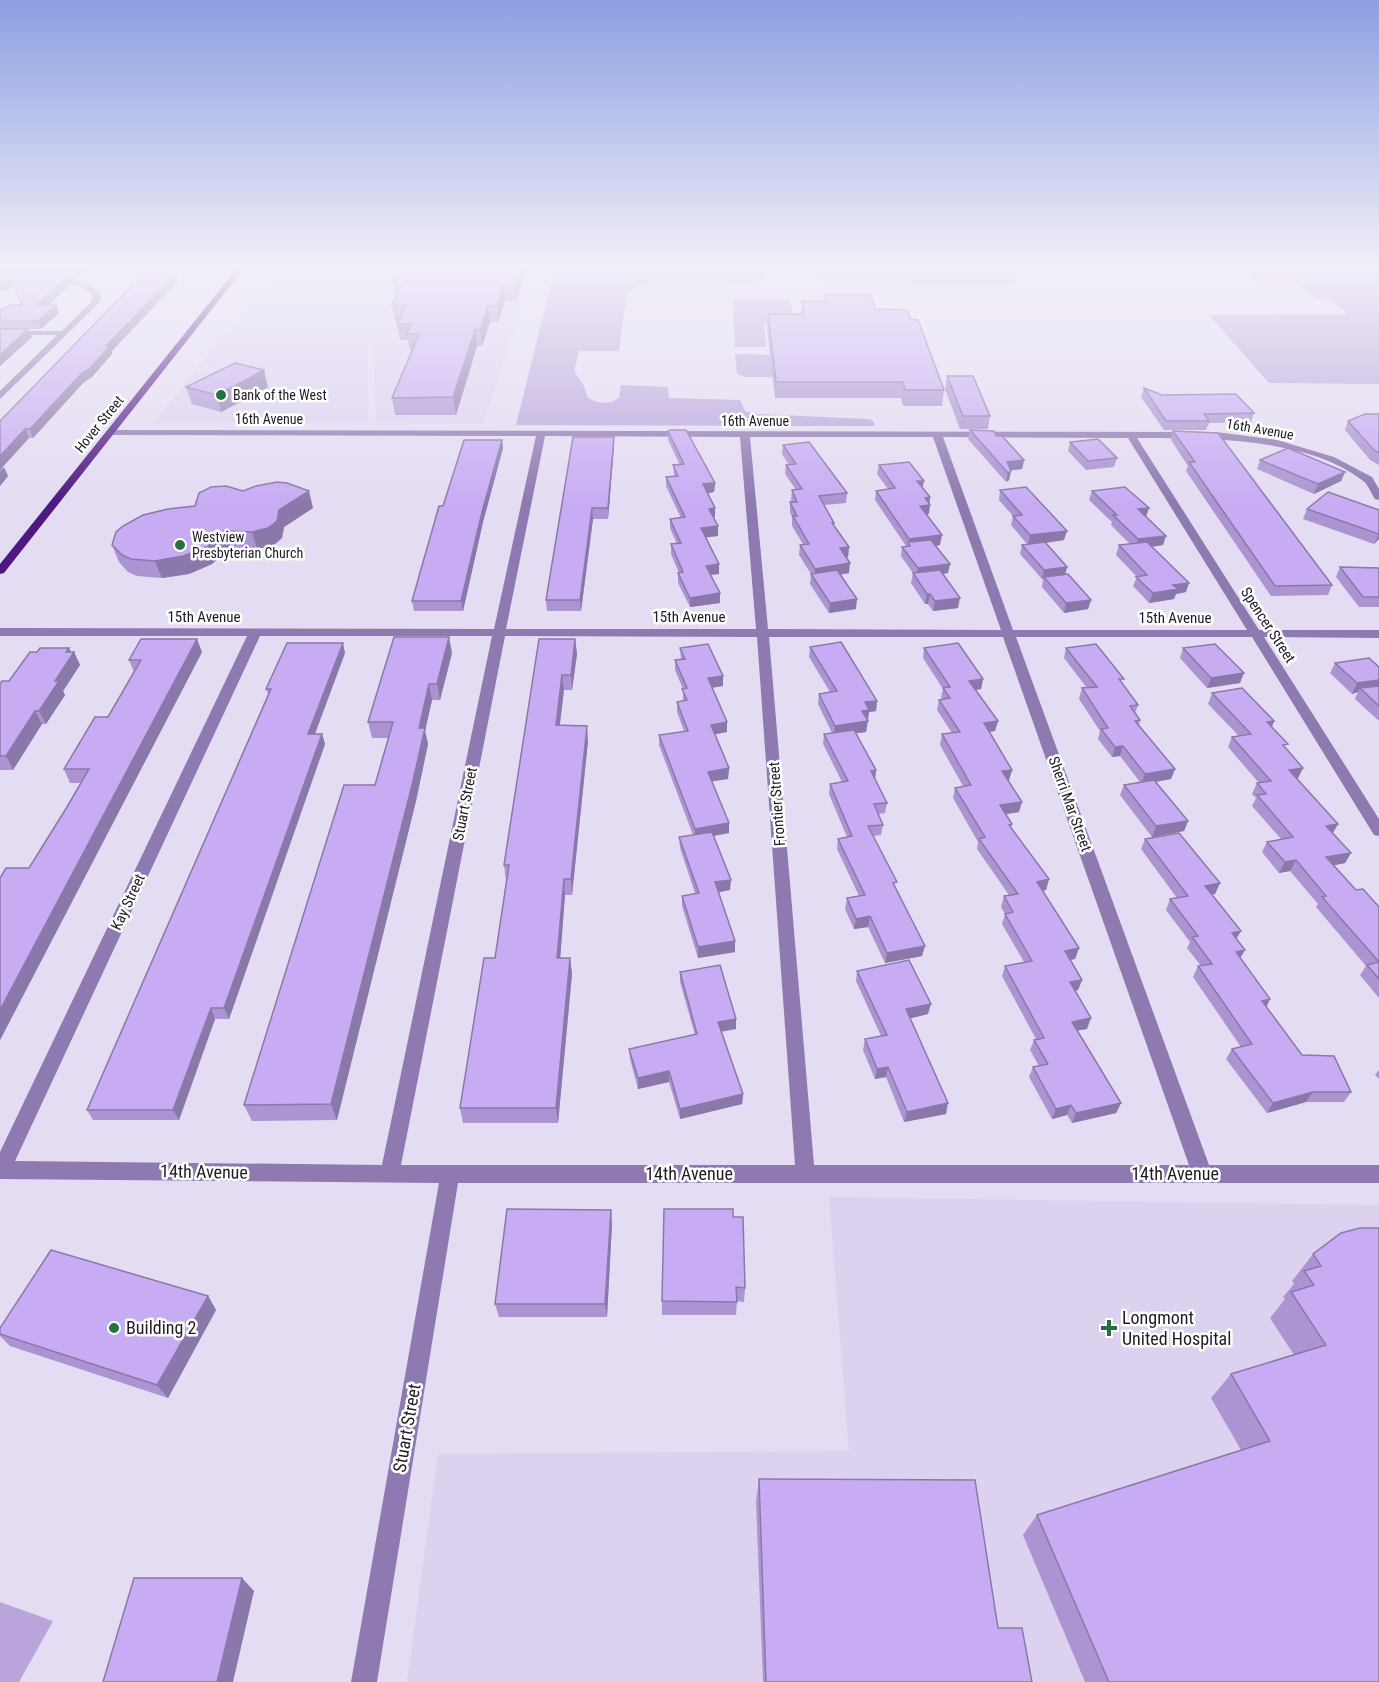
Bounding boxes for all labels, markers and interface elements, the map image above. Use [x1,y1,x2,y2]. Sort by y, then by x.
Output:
place label: Bank of the West [233,387,327,403]
marker: Bank of the West [214,388,228,402]
street label: Hover Street [71,392,127,456]
street label: 16th Avenue [235,411,304,427]
street label: 16th Avenue [721,413,790,429]
street label: 16th Avenue [1225,415,1295,443]
place label: Westview Presbyterian Church [192,529,303,561]
marker: Westview Presbyterian Church [173,538,187,552]
street label: Spencer Street [1237,584,1299,666]
street label: 15th Avenue [167,608,241,626]
street label: 15th Avenue [652,608,726,626]
street label: 15th Avenue [1138,609,1212,627]
street label: Sherri Mar Street [1044,754,1096,854]
street label: Frontier Street [765,761,789,847]
street label: Stuart Street [449,766,481,842]
street label: Kay Street [107,871,149,933]
street label: 14th Avenue [160,1160,248,1183]
street label: 14th Avenue [645,1163,733,1184]
street label: 14th Avenue [1131,1163,1219,1184]
place label: Longmont United Hospital [1122,1307,1231,1349]
place label: Building 2 [126,1317,197,1338]
marker: Longmont United Hospital [1100,1319,1118,1337]
marker: Building 2 [107,1321,121,1335]
street label: Stuart Street [388,1382,425,1474]

